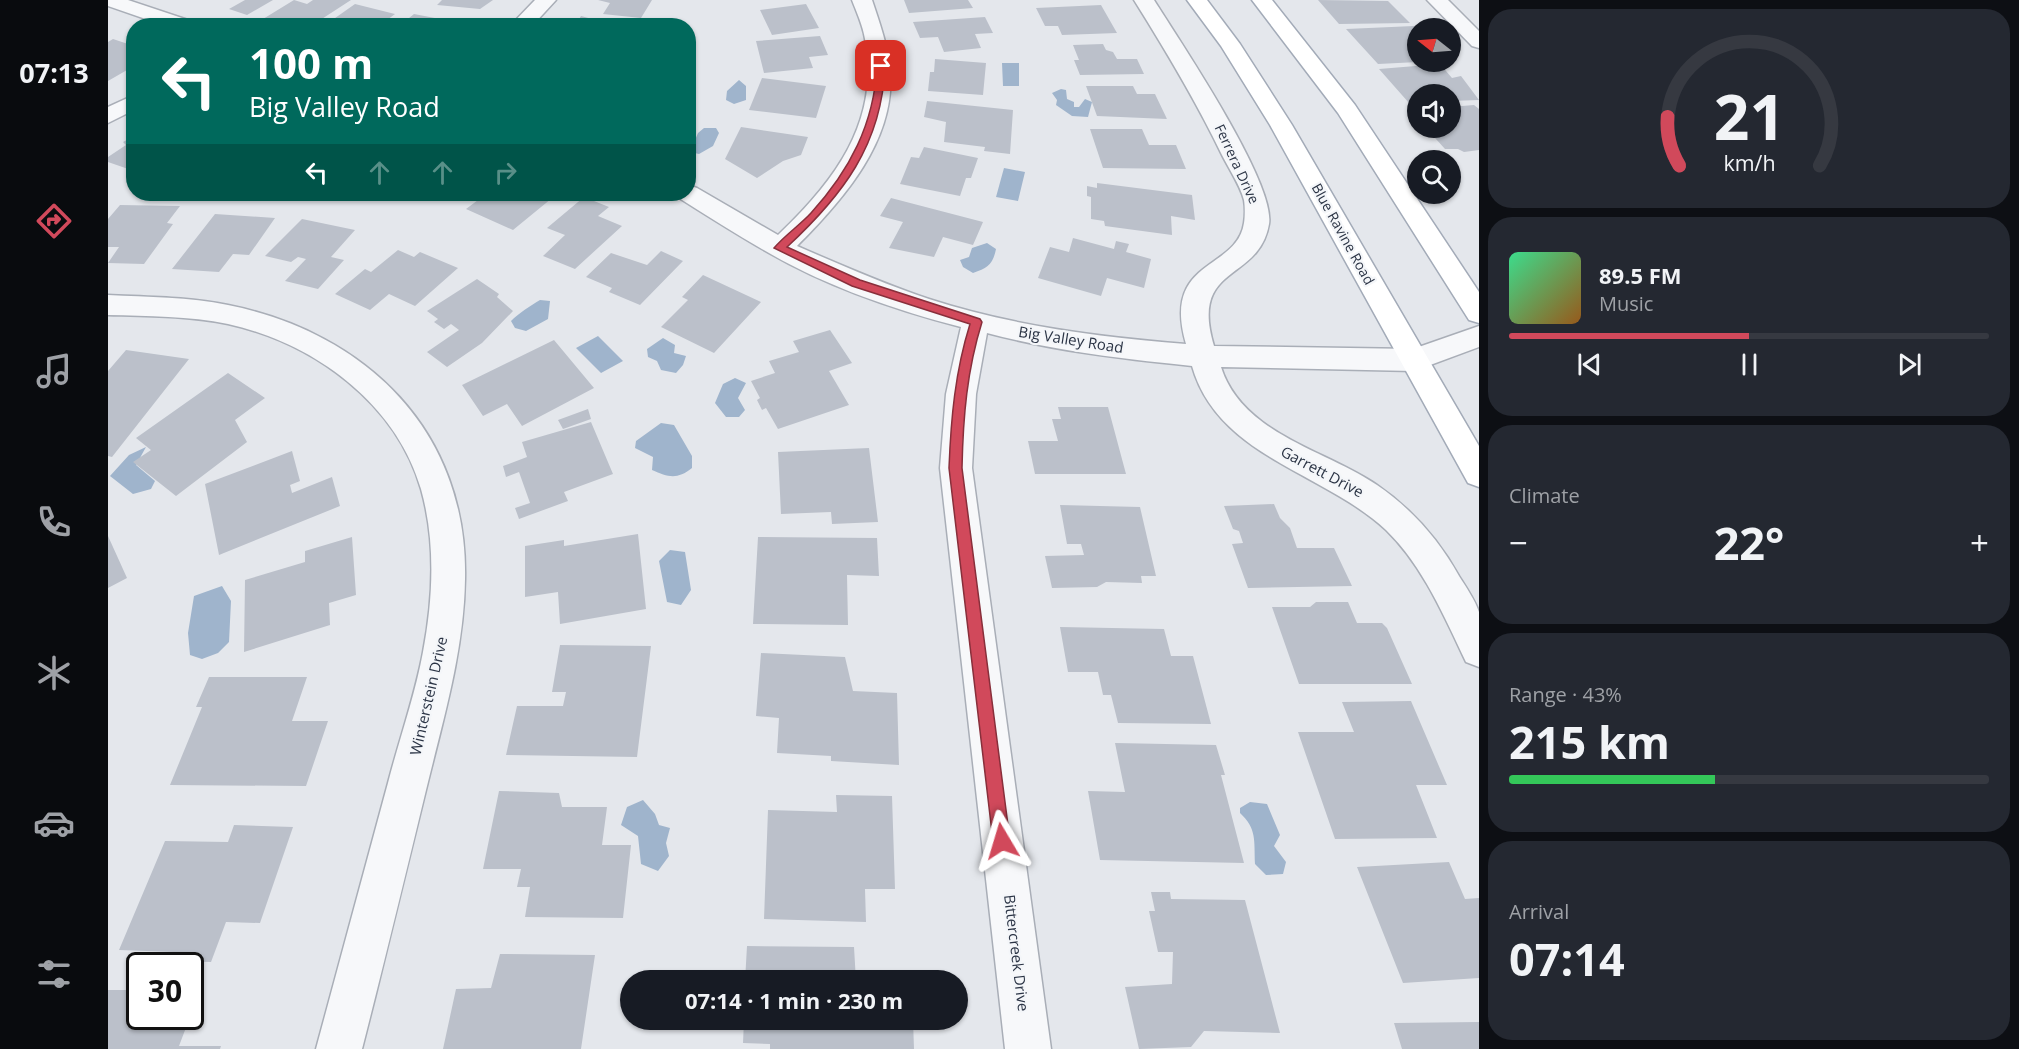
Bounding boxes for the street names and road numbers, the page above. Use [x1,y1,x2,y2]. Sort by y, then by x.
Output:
street label: Ferrera Drive [1211,121,1264,207]
street label: Blue Ravine Road [1308,180,1379,288]
street label: Big Valley Road [1017,321,1125,357]
street label: Garrett Drive [1277,441,1367,501]
street label: Winterstein Drive [405,634,451,757]
street label: Bittercreek Drive [1000,893,1034,1012]

